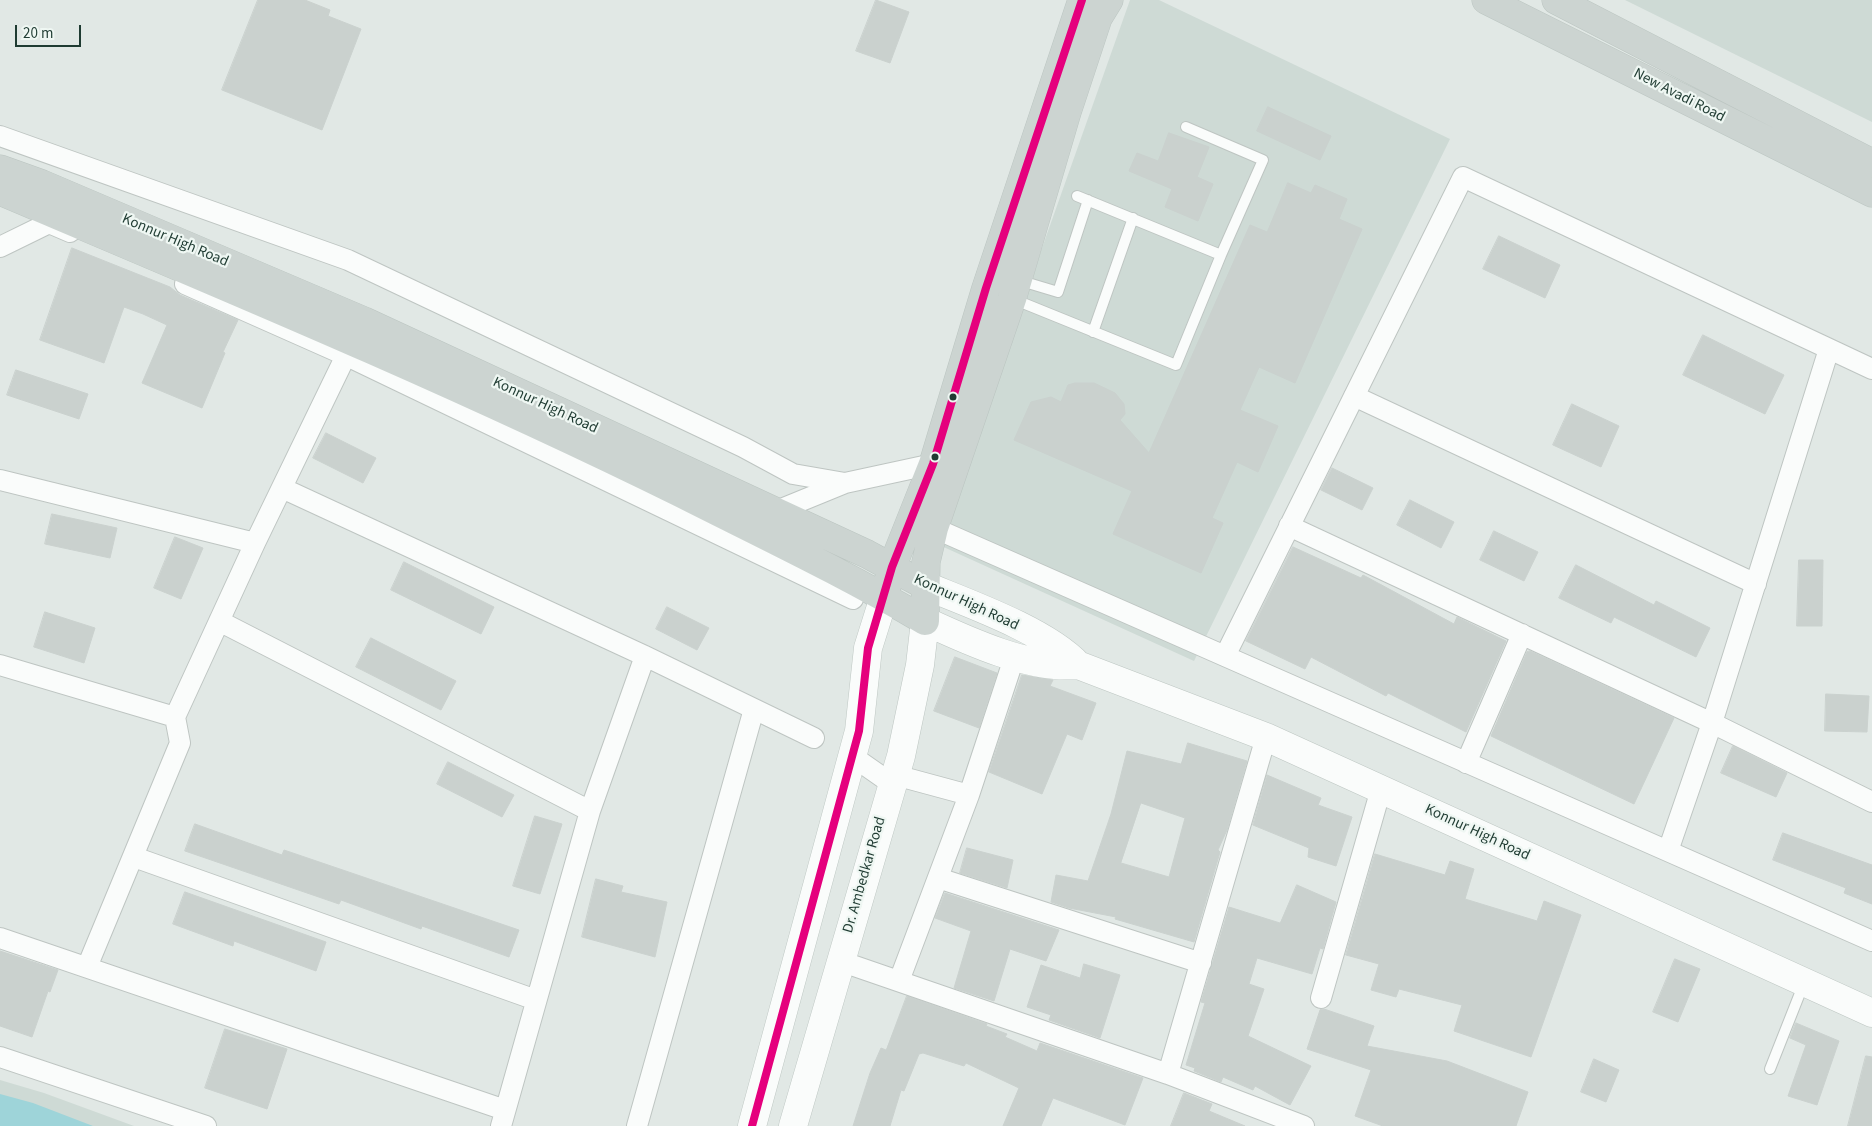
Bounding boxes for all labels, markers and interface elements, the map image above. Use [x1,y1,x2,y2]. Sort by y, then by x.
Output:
scale bar [18,15,84,47]
text: 20 m [23,23,53,44]
street label: New Avadi Road [1630,65,1728,127]
street label: Konnur High Road [119,210,231,272]
street label: Konnur High Road [490,374,600,438]
unlabelled marker [948,392,958,402]
unlabelled marker [930,452,940,462]
street label: Konnur High Road [911,571,1021,635]
street label: Konnur High Road [1422,801,1532,865]
street label: Dr. Ambedkar Road [840,815,890,935]

